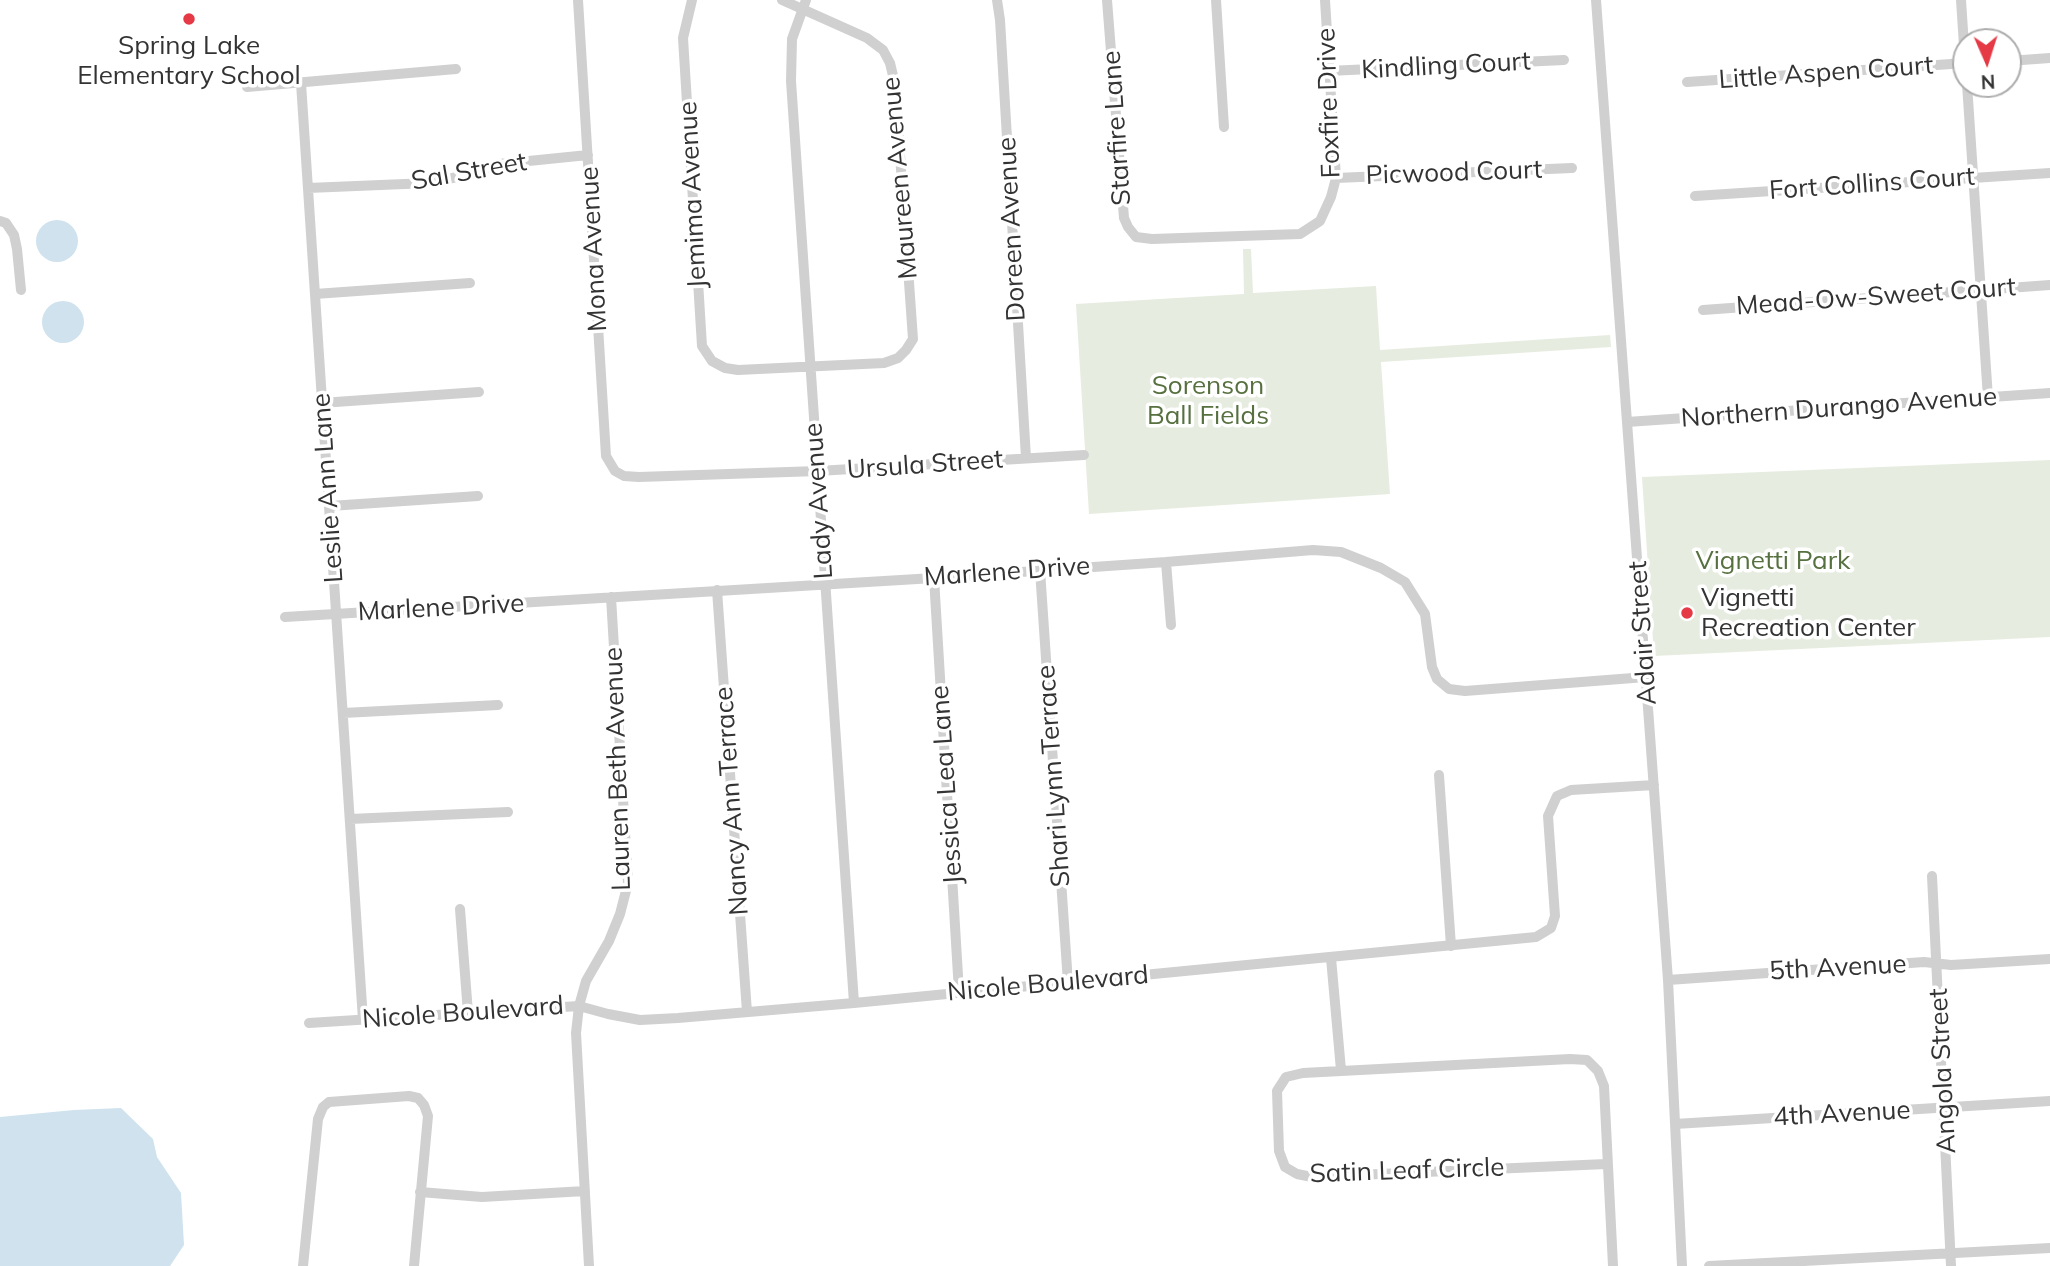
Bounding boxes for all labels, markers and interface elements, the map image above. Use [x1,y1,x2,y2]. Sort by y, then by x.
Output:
marker: Spring Lake Elementary School [181,11,197,27]
street label: Foxfire Drive [1311,27,1347,179]
north arrow [1952,28,2022,98]
place label: Spring Lake Elementary School [77,30,301,92]
street label: Kindling Court [1361,46,1531,86]
street label: Starfire Lane [1096,49,1138,207]
street label: Little Aspen Court [1718,50,1934,96]
text: N [1980,70,1996,94]
street label: Maureen Avenue [876,75,924,281]
street label: Jemima Avenue [673,101,713,289]
street label: Doreen Avenue [992,136,1032,322]
street label: Sal Street [409,147,529,197]
street label: Picwood Court [1365,154,1543,192]
street label: Fort Collins Court [1768,161,1976,207]
street label: Mona Avenue [574,166,614,332]
street label: Mead-Ow-Sweet Court [1735,272,2017,322]
park label: Sorenson Ball Fields [1147,370,1269,432]
street label: Northern Durango Avenue [1680,381,1998,435]
street label: Leslie Ann Lane [306,392,350,584]
street label: Lady Avenue [798,422,840,580]
street label: Ursula Street [846,444,1004,486]
park label: Vignetti Park [1696,545,1850,577]
street label: Marlene Drive [923,551,1091,593]
street label: Adair Street [1622,560,1664,706]
place label: Vignetti Recreation Center [1701,582,1916,644]
street label: Marlene Drive [357,588,525,628]
marker: Vignetti Recreation Center [1679,605,1695,621]
street label: Lauren Beth Avenue [598,647,638,891]
street label: Shari Lynn Terrace [1031,664,1077,888]
street label: Jessica Lea Lane [924,684,970,886]
street label: Nancy Ann Terrace [708,686,756,916]
street label: 5th Avenue [1769,949,1907,987]
street label: Nicole Boulevard [946,960,1150,1008]
street label: Angola Street [1923,988,1963,1154]
street label: Nicole Boulevard [361,990,565,1036]
street label: 4th Avenue [1773,1095,1911,1133]
street label: Satin Leaf Circle [1309,1152,1505,1190]

